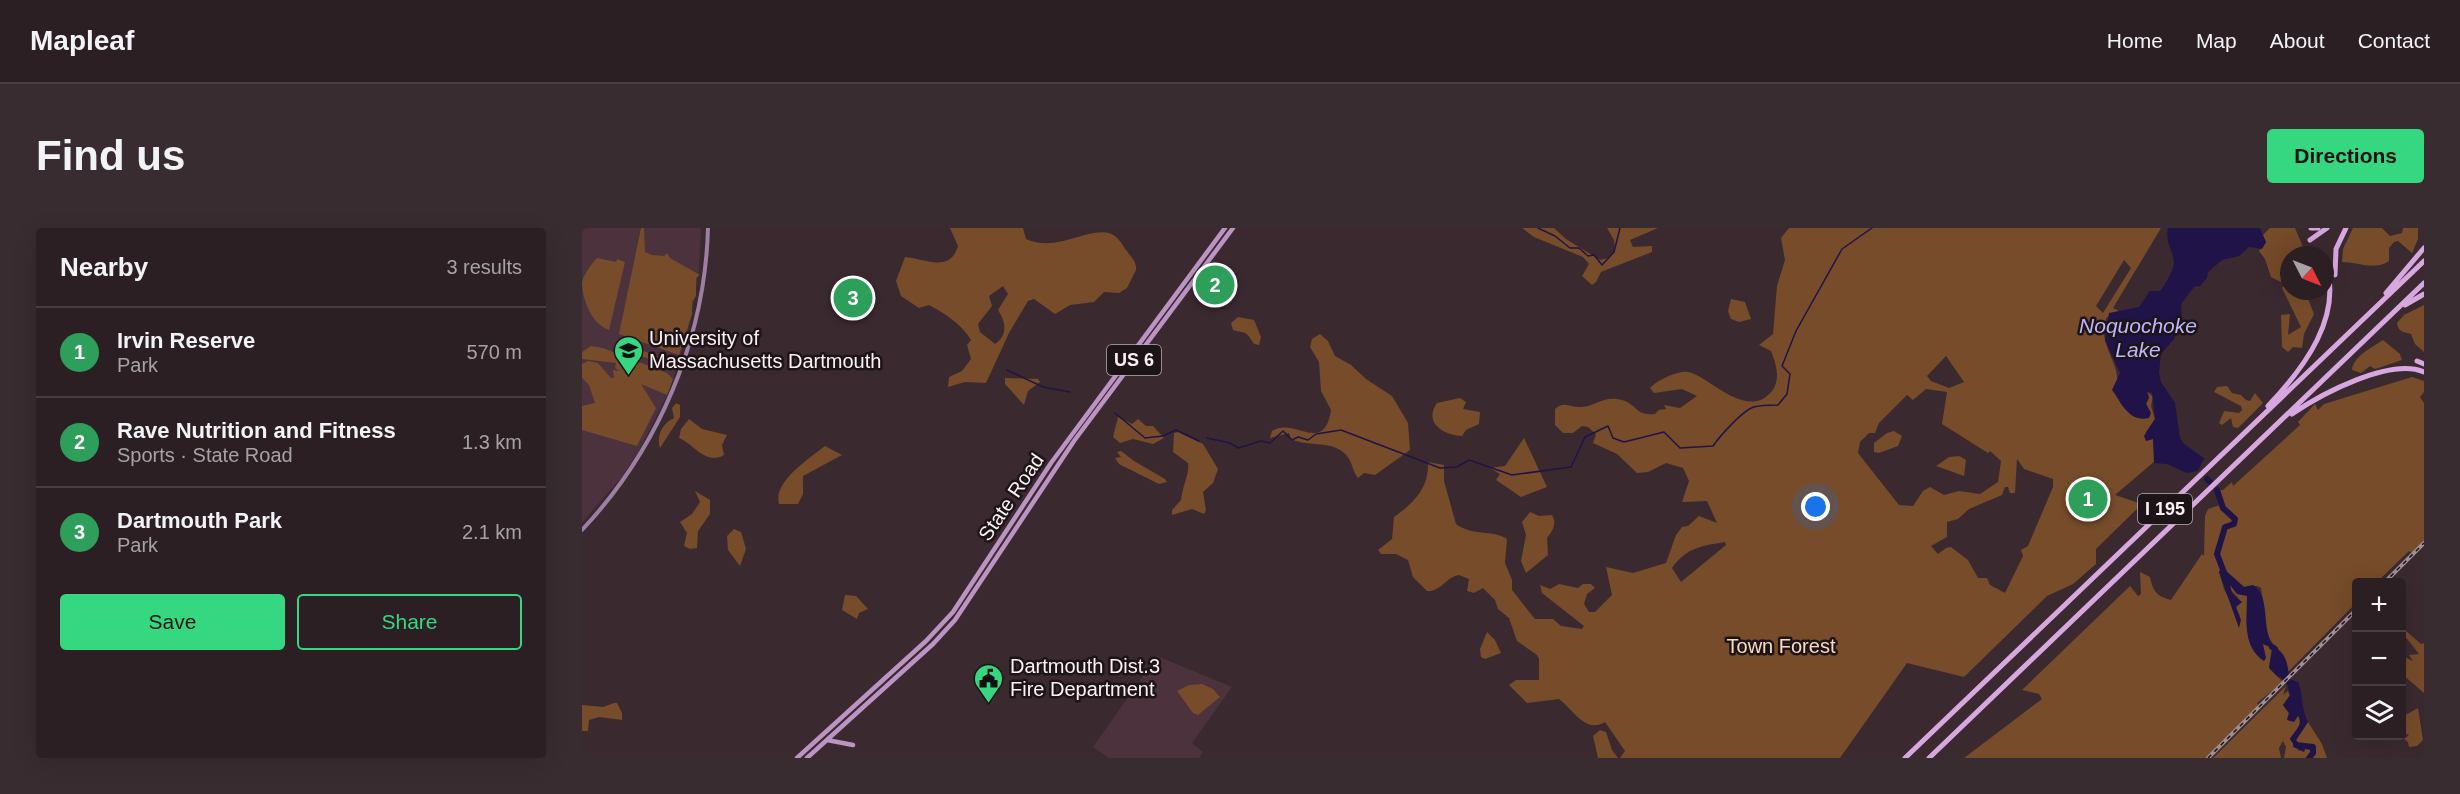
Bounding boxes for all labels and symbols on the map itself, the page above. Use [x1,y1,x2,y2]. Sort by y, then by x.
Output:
north arrow [2280,246,2334,300]
pin: 2 [1196,262,1234,308]
pin: 3 [834,276,872,320]
water label: Noquochoke Lake [2079,314,2197,361]
place label: University of Massachusetts Dartmouth [649,327,881,372]
school or university icon: University of Massachusetts Dartmouth [612,334,644,376]
road number: US 6 [1107,345,1161,375]
street label: State Road [974,449,1048,545]
pin: 1 [2068,476,2108,522]
your location [1801,492,1830,521]
road number: I 195 [2138,494,2192,524]
park label: Town Forest [1727,635,1836,657]
place label: Dartmouth Dist.3 Fire Department [1010,655,1160,700]
public building icon: Dartmouth Dist.3 Fire Department [973,662,1005,704]

